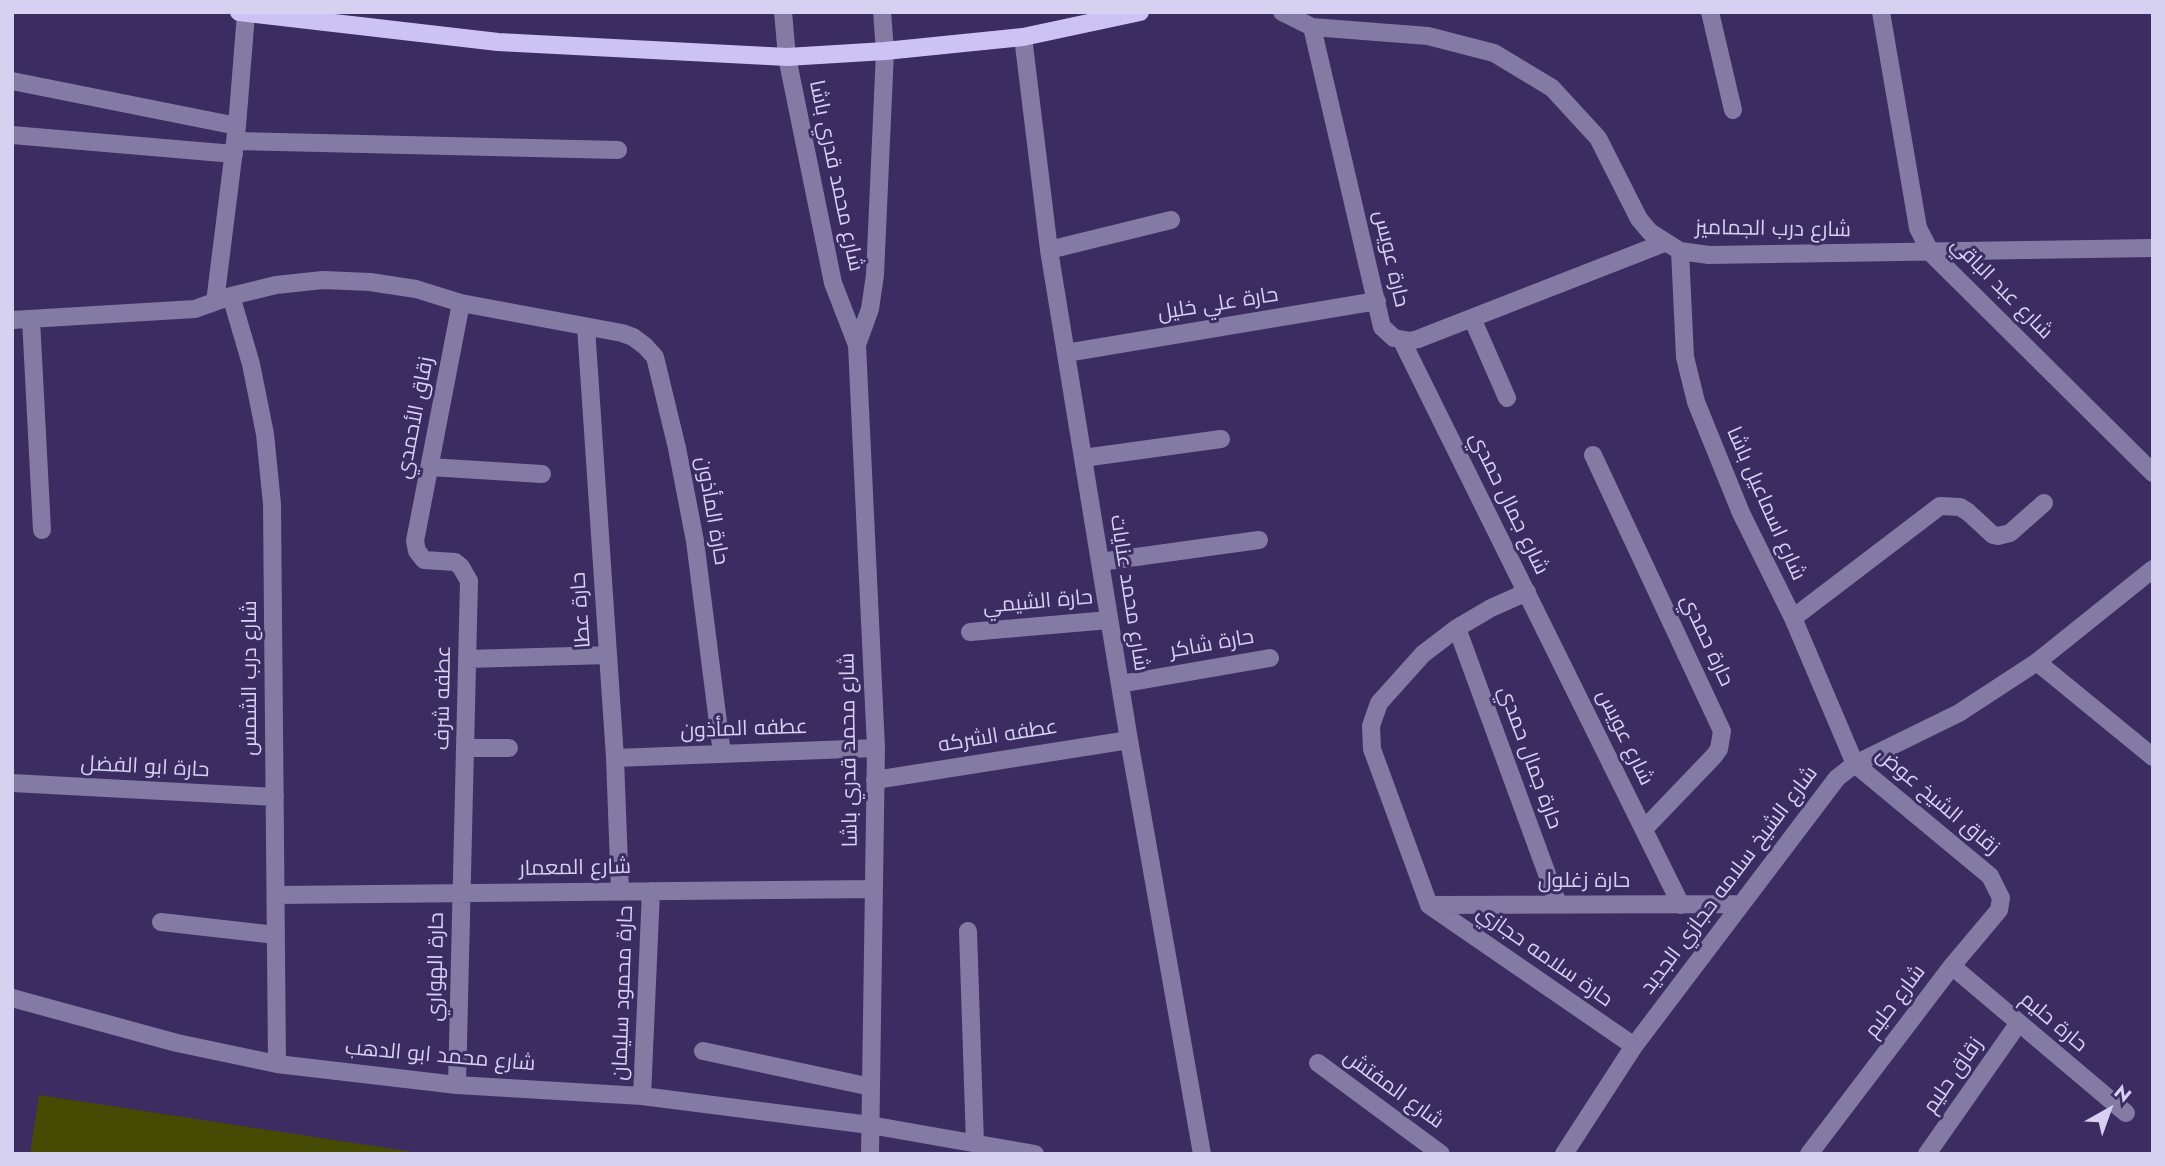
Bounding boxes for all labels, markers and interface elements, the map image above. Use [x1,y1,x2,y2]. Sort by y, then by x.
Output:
street label: شارع محمد قدري باشا [802,78,868,274]
street label: حارة عويس [1367,208,1413,310]
street label: شارع درب الجماميز [1695,216,1851,244]
street label: شارع عبد الباقي [1945,233,2057,345]
street label: حارة علي خليل [1156,283,1280,327]
street label: زقاق الأحمدي [392,355,440,481]
street label: شارع اسماعيل باشا [1720,423,1810,585]
street label: شارع جمال حمدي [1463,429,1553,579]
street label: حارة المأذون [689,455,733,567]
street label: شارع محمد عنايات [1103,513,1153,673]
street label: حارة عطا [567,571,597,649]
street label: حارة الشيمي [982,586,1094,620]
street label: حارة حمدي [1674,591,1738,691]
street label: شارع درب الشمس [238,600,264,756]
street label: حارة شاكر [1168,625,1256,665]
street label: عطفه شرف [430,645,458,751]
street label: شارع محمد قدري باشا [836,652,864,848]
street label: حارة جمال حمدي [1491,683,1567,833]
street label: شارع عويس [1590,686,1658,790]
street label: عطفه المأذون [680,715,808,745]
street label: عطفه الشركه [936,715,1060,759]
street label: زقاق الشيخ عوض [1870,743,2004,861]
street label: حارة ابو الفضل [80,752,210,784]
street label: شارع الشيخ سلامه حجازي الجديد [1636,762,1824,1000]
street label: شارع المعمار [519,855,631,883]
street label: حارة زغلول [1538,869,1630,895]
street label: حارة سلامه حجازي [1471,901,1617,1013]
street label: حارة محمود سليمان [608,905,640,1081]
street label: حارة الهواري [423,912,451,1022]
street label: شارع حليم [1860,960,1932,1044]
street label: حارة حليم [2014,988,2092,1058]
street label: زقاق حليم [1919,1033,1989,1119]
street label: شارع محمد ابو الدهب [344,1036,536,1078]
street label: شارع المفتش [1338,1045,1448,1135]
north arrow [2074,1075,2144,1145]
text: N [2108,1078,2137,1109]

